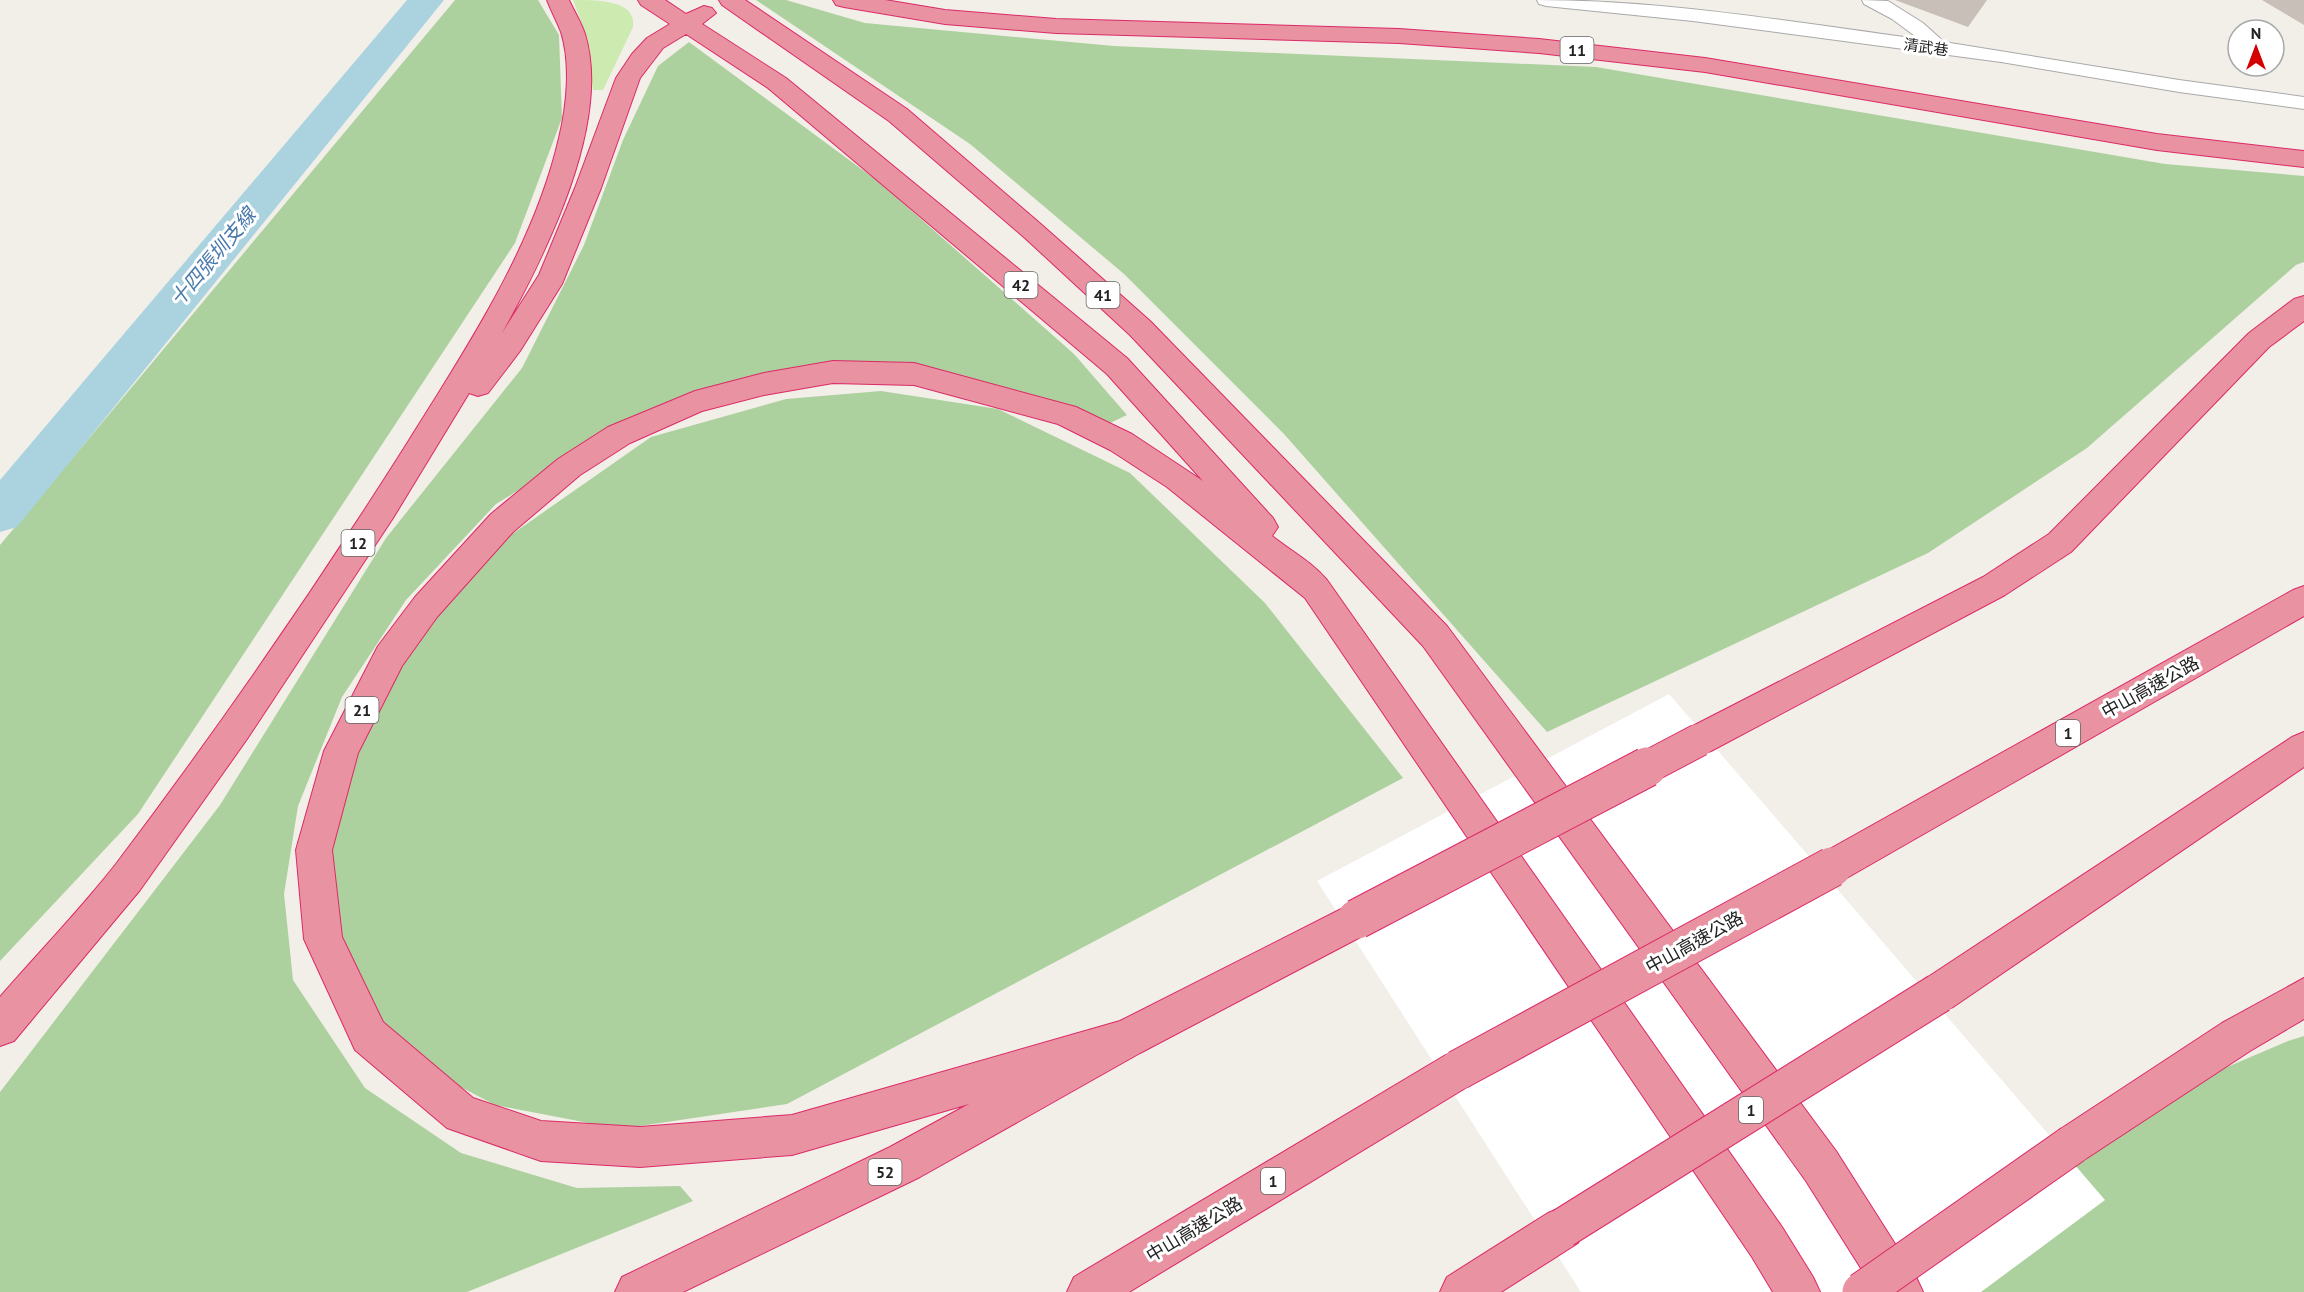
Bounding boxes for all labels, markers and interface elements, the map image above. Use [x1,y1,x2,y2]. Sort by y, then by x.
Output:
north arrow [2226,18,2286,78]
text: N [2251,23,2261,43]
street label: 清武巷 [1902,34,1950,60]
road number: 11 [1560,37,1594,63]
water label: 十四張圳支線 [164,201,263,311]
road number: 42 [1004,272,1038,298]
road number: 41 [1086,282,1120,308]
road number: 12 [342,530,374,556]
street label: 中山高速公路 [2097,651,2203,723]
road number: 21 [346,697,378,723]
road number: 1 [2056,720,2080,746]
street label: 中山高速公路 [1641,906,1747,978]
road number: 1 [1739,1097,1763,1123]
road number: 52 [868,1159,902,1185]
road number: 1 [1261,1168,1285,1194]
street label: 中山高速公路 [1142,1191,1246,1267]

